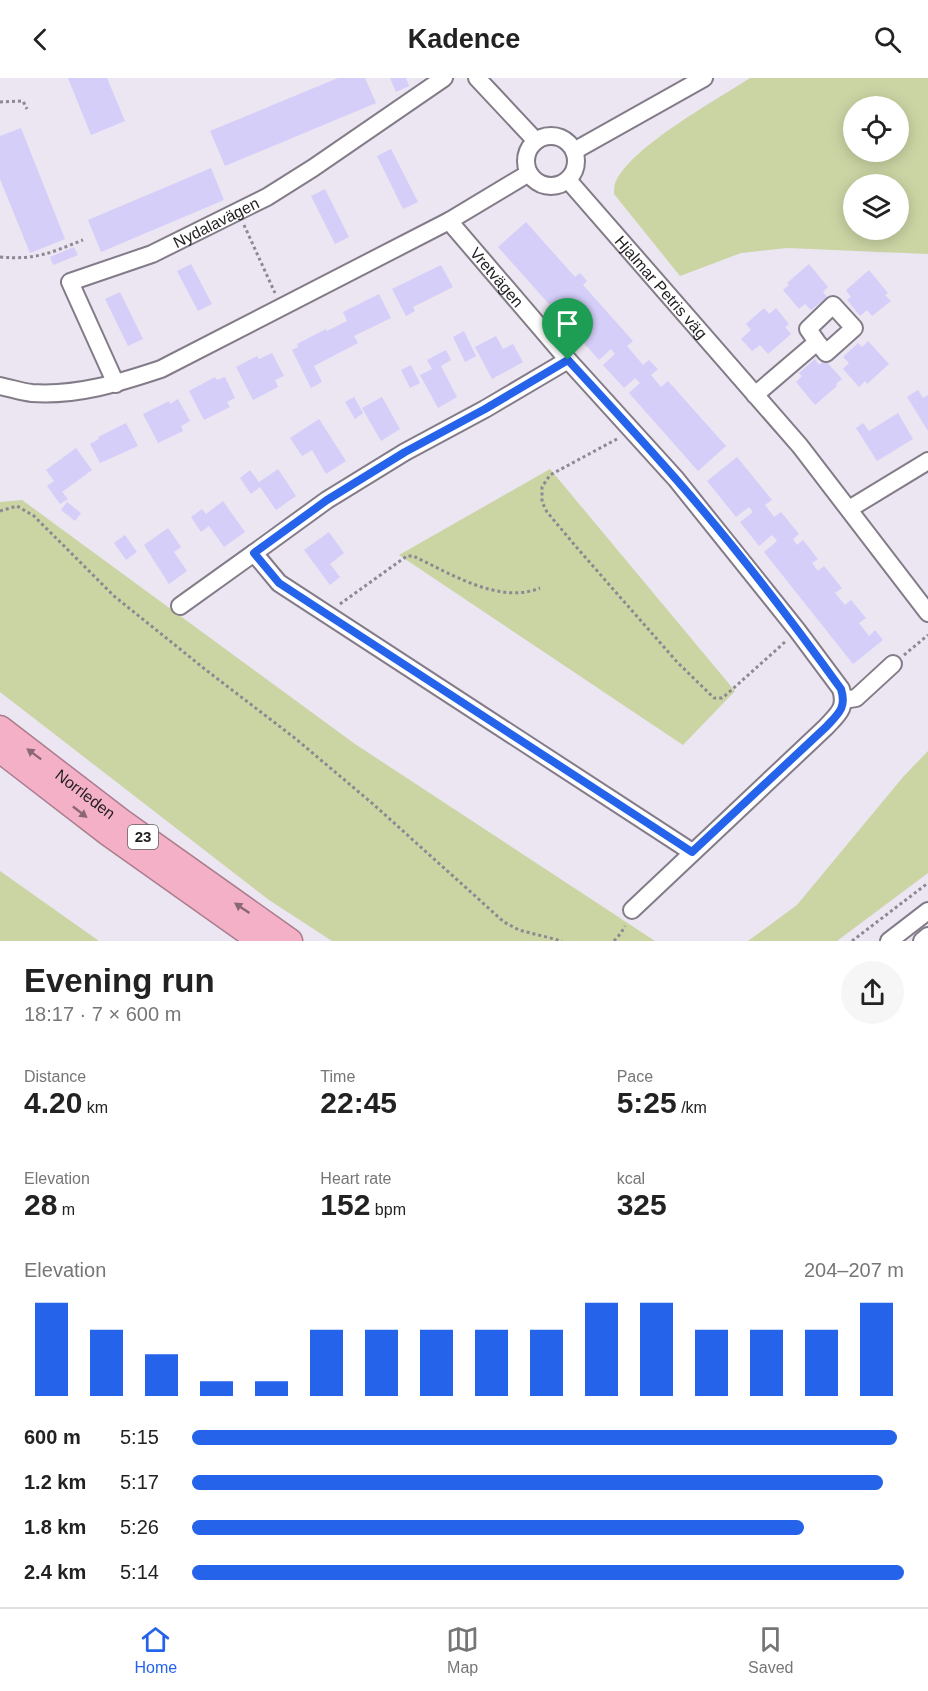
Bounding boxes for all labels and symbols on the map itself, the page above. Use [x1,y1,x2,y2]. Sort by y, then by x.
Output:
street label: Nydalavägen [171,194,262,251]
street label: Hjalmar Petris väg [612,232,710,342]
street label: Vretvägen [467,245,527,311]
pin [542,298,593,360]
one-way arrow [27,749,42,761]
street label: Norrleden [52,766,118,822]
one-way arrow [72,805,87,817]
road number: 23 [128,825,158,849]
one-way arrow [234,902,250,914]

